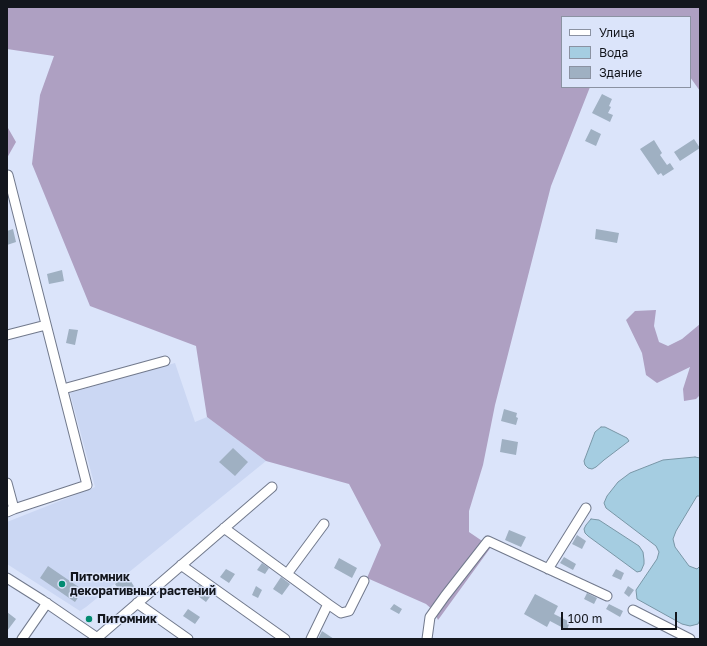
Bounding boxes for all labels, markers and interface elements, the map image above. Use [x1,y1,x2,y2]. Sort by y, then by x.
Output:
legend [561,16,691,88]
text: Улица [599,25,635,40]
text: Вода [599,45,628,60]
text: Здание [599,65,642,80]
place label: Питомник декоративных растений [70,570,216,598]
marker: Питомник декоративных растений [57,579,67,589]
scale bar [563,604,679,630]
text: 100 m [568,611,602,626]
place label: Питомник [97,612,157,626]
marker: Питомник [84,614,94,624]

